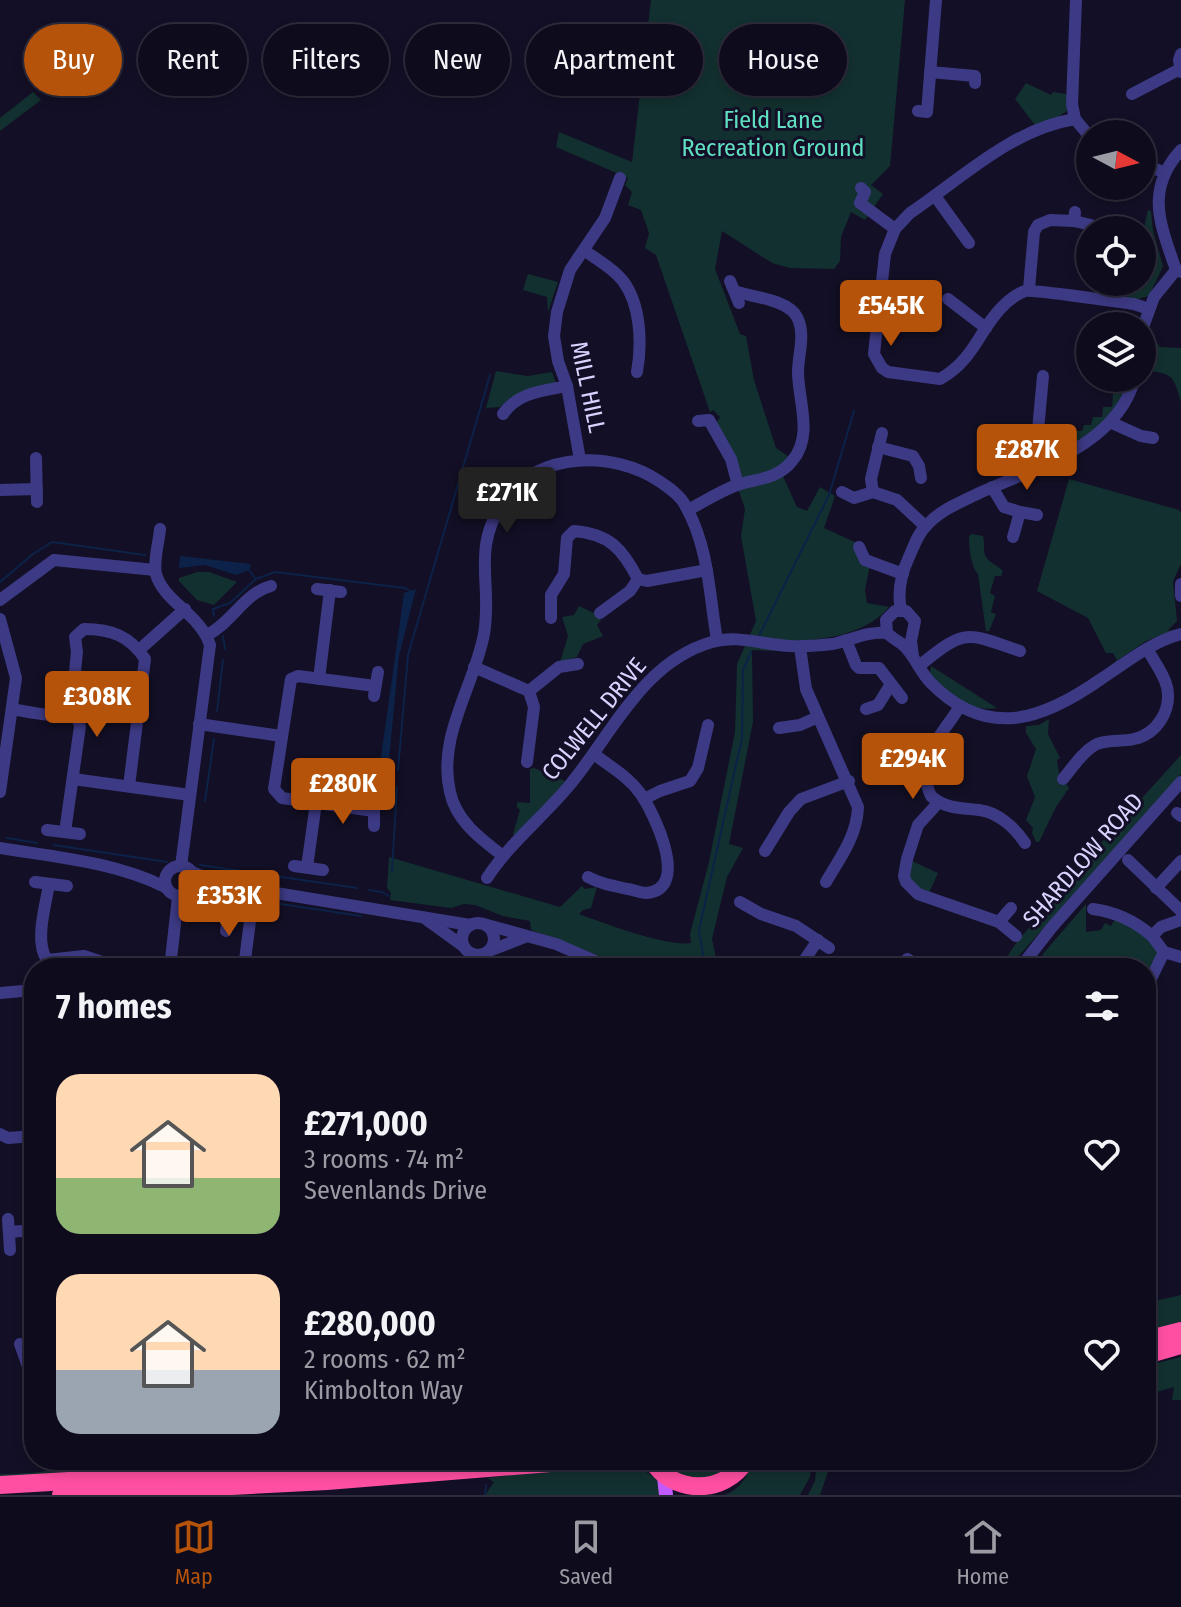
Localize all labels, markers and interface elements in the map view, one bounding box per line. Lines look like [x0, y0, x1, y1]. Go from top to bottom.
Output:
chip: Buy [24, 24, 122, 96]
chip: Rent [138, 24, 247, 96]
chip: Filters [263, 24, 389, 96]
chip: New [405, 24, 510, 96]
chip: Apartment [526, 24, 703, 96]
chip: House [719, 24, 847, 96]
park label: Field Lane Recreation Ground [682, 106, 864, 162]
north arrow [1076, 120, 1156, 200]
map controls [1076, 120, 1156, 392]
button: locate [1076, 216, 1156, 296]
pin: £545K [835, 280, 947, 348]
text: £545K [858, 290, 924, 321]
button: layers [1076, 312, 1156, 392]
street label: MILL HILL [565, 339, 611, 435]
pin: £287K [971, 424, 1083, 492]
text: £287K [995, 434, 1059, 465]
pin: £271K [451, 467, 563, 535]
text: £271K [476, 477, 538, 508]
street label: COLWELL DRIVE [536, 652, 652, 786]
pin: £308K [41, 671, 153, 739]
text: £308K [63, 681, 131, 712]
pin: £294K [857, 733, 969, 801]
text: £294K [880, 743, 946, 774]
pin: £280K [287, 758, 399, 826]
text: £280K [309, 768, 377, 799]
street label: SHARDLOW ROAD [1017, 787, 1149, 933]
pin: £353K [173, 870, 285, 938]
text: £353K [196, 880, 262, 911]
icon: filters [1080, 984, 1124, 1028]
text: 7 homes [56, 986, 172, 1027]
text: £271,000 [304, 1103, 428, 1144]
icon: home [120, 1106, 216, 1202]
icon: heart [1080, 1132, 1124, 1176]
text: 3 rooms · 74 m² [304, 1144, 464, 1175]
text: Sevenlands Drive [304, 1175, 487, 1206]
text: £280,000 [304, 1303, 436, 1344]
icon: home [120, 1306, 216, 1402]
icon: heart [1080, 1332, 1124, 1376]
text: 2 rooms · 62 m² [304, 1344, 466, 1375]
text: Kimbolton Way [304, 1375, 463, 1406]
tab: Map [172, 1515, 216, 1590]
tab: Saved [559, 1515, 613, 1590]
tab: Home [957, 1515, 1009, 1590]

